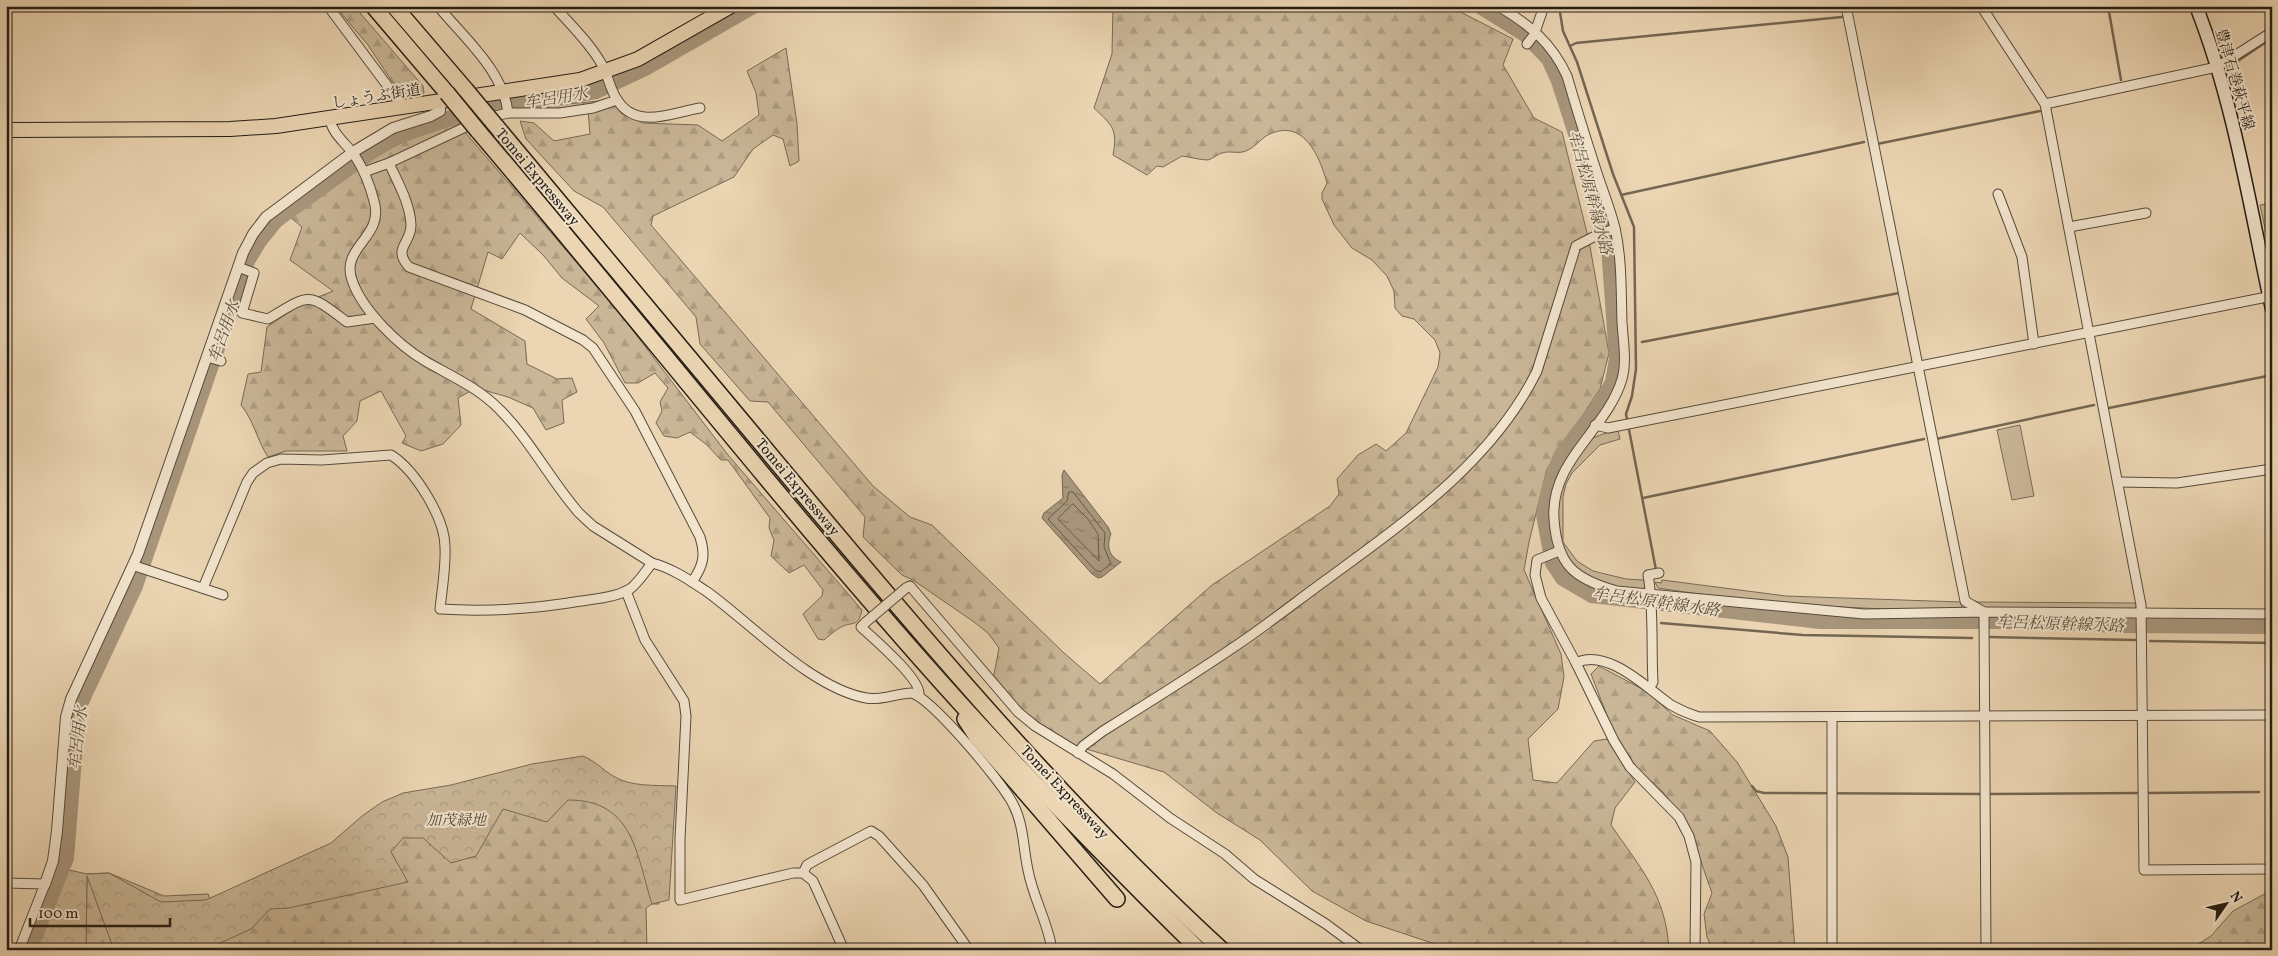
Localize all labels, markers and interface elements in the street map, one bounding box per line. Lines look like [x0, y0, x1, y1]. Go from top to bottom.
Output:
street label: 豊津石巻萩平線 [2209, 26, 2258, 133]
street label: しょうぶ街道 [330, 80, 422, 115]
water label: 牟呂用水 [523, 83, 592, 115]
street label: Tomei Expressway [490, 125, 584, 231]
water label: 牟呂松原幹線水路 [1562, 128, 1617, 258]
water label: 牟呂用水 [204, 296, 246, 365]
street label: Tomei Expressway [750, 435, 844, 541]
water label: 牟呂松原幹線水路 [1591, 583, 1722, 623]
water label: 牟呂松原幹線水路 [1996, 612, 2125, 638]
water label: 牟呂用水 [64, 703, 94, 771]
street label: Tomei Expressway [1015, 741, 1113, 845]
park label: 加茂緑地 [426, 811, 488, 832]
north arrow [2200, 878, 2250, 928]
text: N [2225, 888, 2246, 907]
scale bar [30, 896, 170, 928]
text: 100 m [38, 904, 78, 925]

